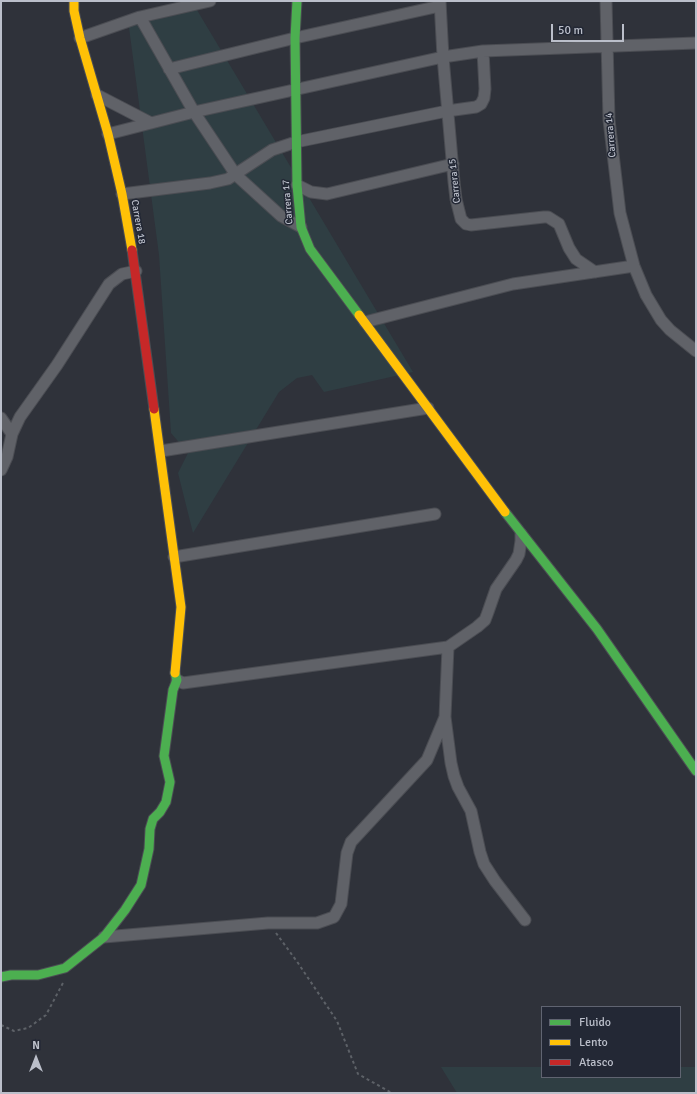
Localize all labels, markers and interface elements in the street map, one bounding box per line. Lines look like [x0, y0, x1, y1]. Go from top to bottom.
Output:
scale bar [553, 16, 626, 42]
text: 50 m [558, 23, 583, 38]
street label: Carrera 14 [603, 112, 619, 158]
street label: Carrera 15 [447, 158, 463, 204]
street label: Carrera 17 [280, 179, 296, 225]
street label: Carrera 18 [128, 199, 148, 245]
legend [541, 1006, 681, 1078]
text: Fluido [579, 1015, 611, 1030]
text: Lento [579, 1035, 608, 1050]
north arrow [16, 1038, 56, 1078]
text: N [32, 1039, 40, 1052]
text: Atasco [579, 1055, 614, 1070]

